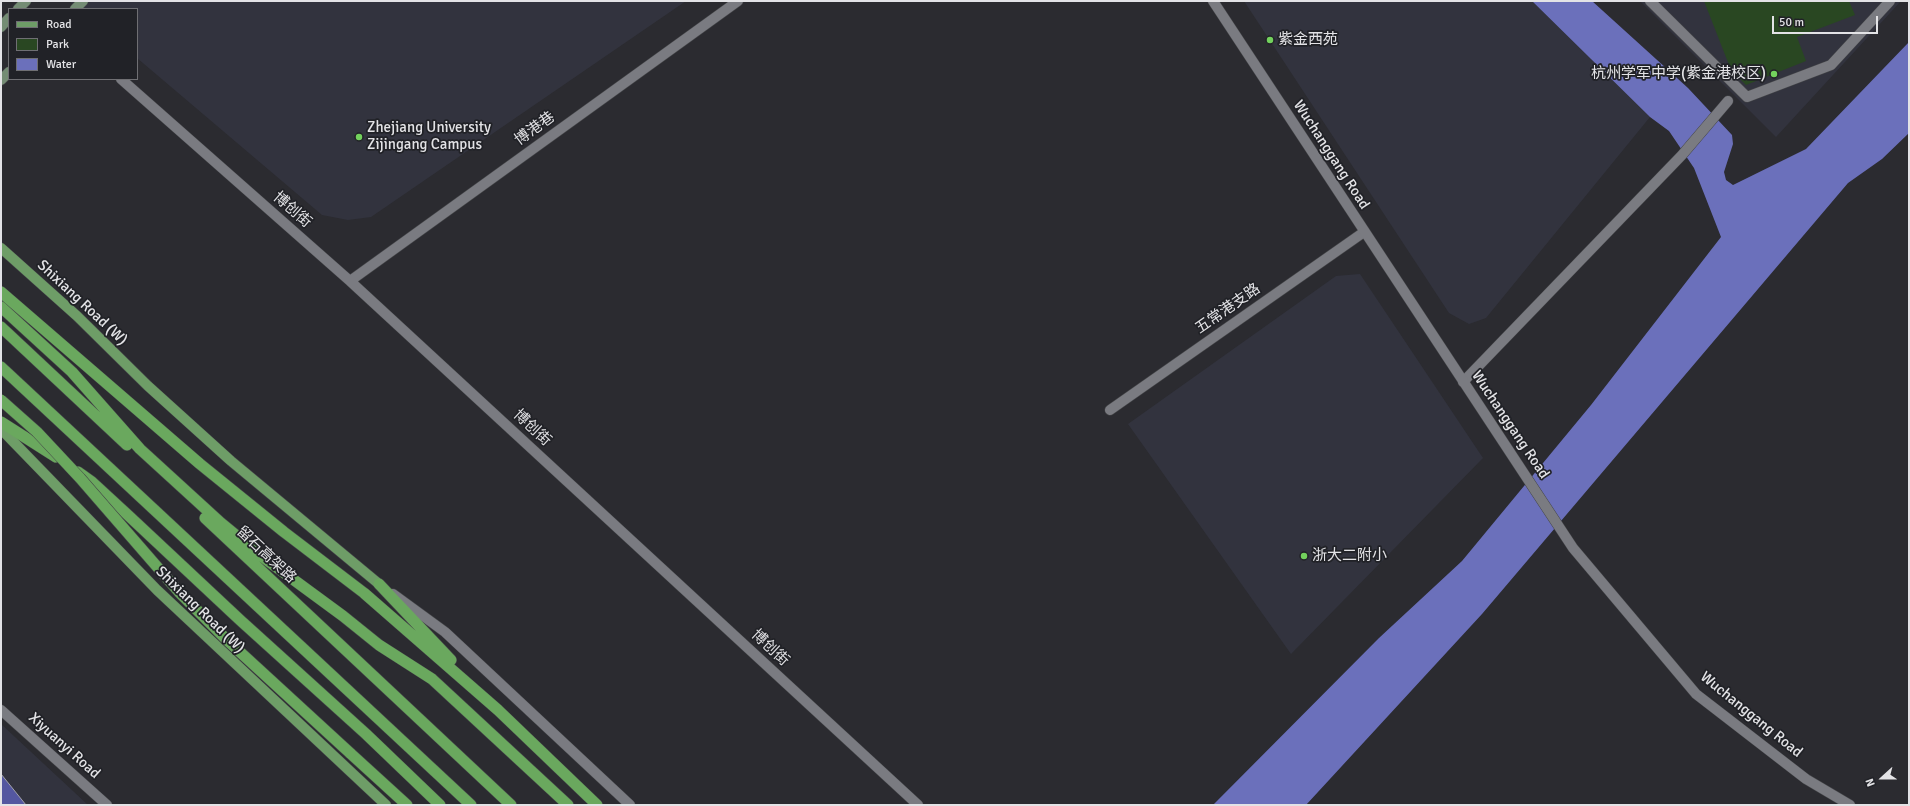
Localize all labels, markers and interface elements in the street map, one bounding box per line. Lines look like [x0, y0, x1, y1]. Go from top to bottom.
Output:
legend [8, 8, 138, 80]
scale bar [1774, 8, 1880, 34]
text: 50 m [1779, 15, 1804, 30]
text: Road [46, 17, 72, 32]
place label: 紫金西苑 [1278, 31, 1338, 49]
marker: 紫金西苑 [1265, 35, 1275, 45]
text: Park [46, 37, 69, 52]
text: Water [46, 57, 76, 72]
place label: 杭州学军中学(紫金港校区) [1591, 65, 1766, 83]
marker: 杭州学军中学(紫金港校区) [1769, 69, 1779, 79]
street label: Wuchanggang Road [1289, 97, 1373, 213]
street label: 博港巷 [512, 108, 558, 150]
place label: Zhejiang University Zijingang Campus [367, 119, 491, 154]
marker: Zhejiang University Zijingang Campus [354, 132, 364, 142]
street label: 博创街 [269, 188, 315, 232]
street label: Shixiang Road (W) [33, 257, 131, 349]
street label: 五常港支路 [1192, 280, 1264, 338]
street label: Wuchanggang Road [1467, 368, 1553, 482]
street label: 博创街 [509, 406, 555, 450]
street label: 留石高架路 [232, 523, 300, 587]
place label: 浙大二附小 [1312, 547, 1387, 565]
marker: 浙大二附小 [1299, 551, 1309, 561]
street label: Shixiang Road (W) [152, 563, 248, 657]
street label: 博创街 [747, 626, 793, 670]
street label: Wuchanggang Road [1696, 668, 1806, 762]
street label: Xiyuanyi Road [24, 709, 104, 783]
north arrow [1862, 758, 1902, 798]
text: N [1863, 777, 1878, 788]

